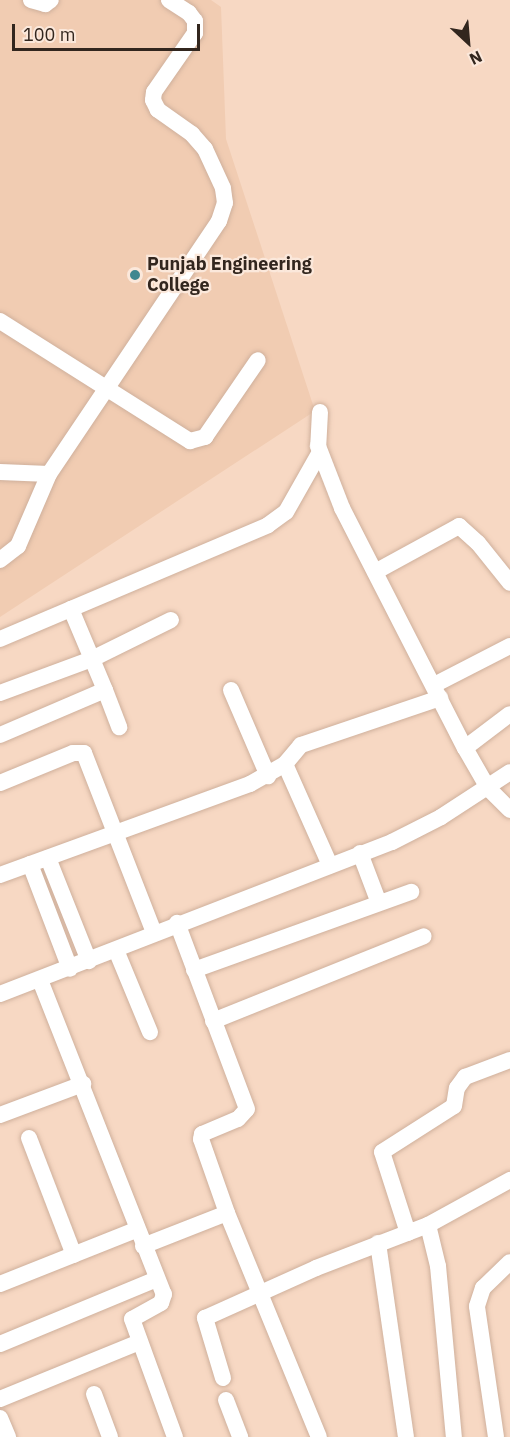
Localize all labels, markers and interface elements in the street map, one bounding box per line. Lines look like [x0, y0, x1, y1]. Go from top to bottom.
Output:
scale bar [15, 12, 202, 50]
north arrow [438, 12, 498, 72]
text: 100 m [23, 23, 75, 46]
text: N [466, 47, 485, 70]
place label: Punjab Engineering College [147, 254, 312, 296]
marker: Punjab Engineering College [128, 268, 142, 282]

